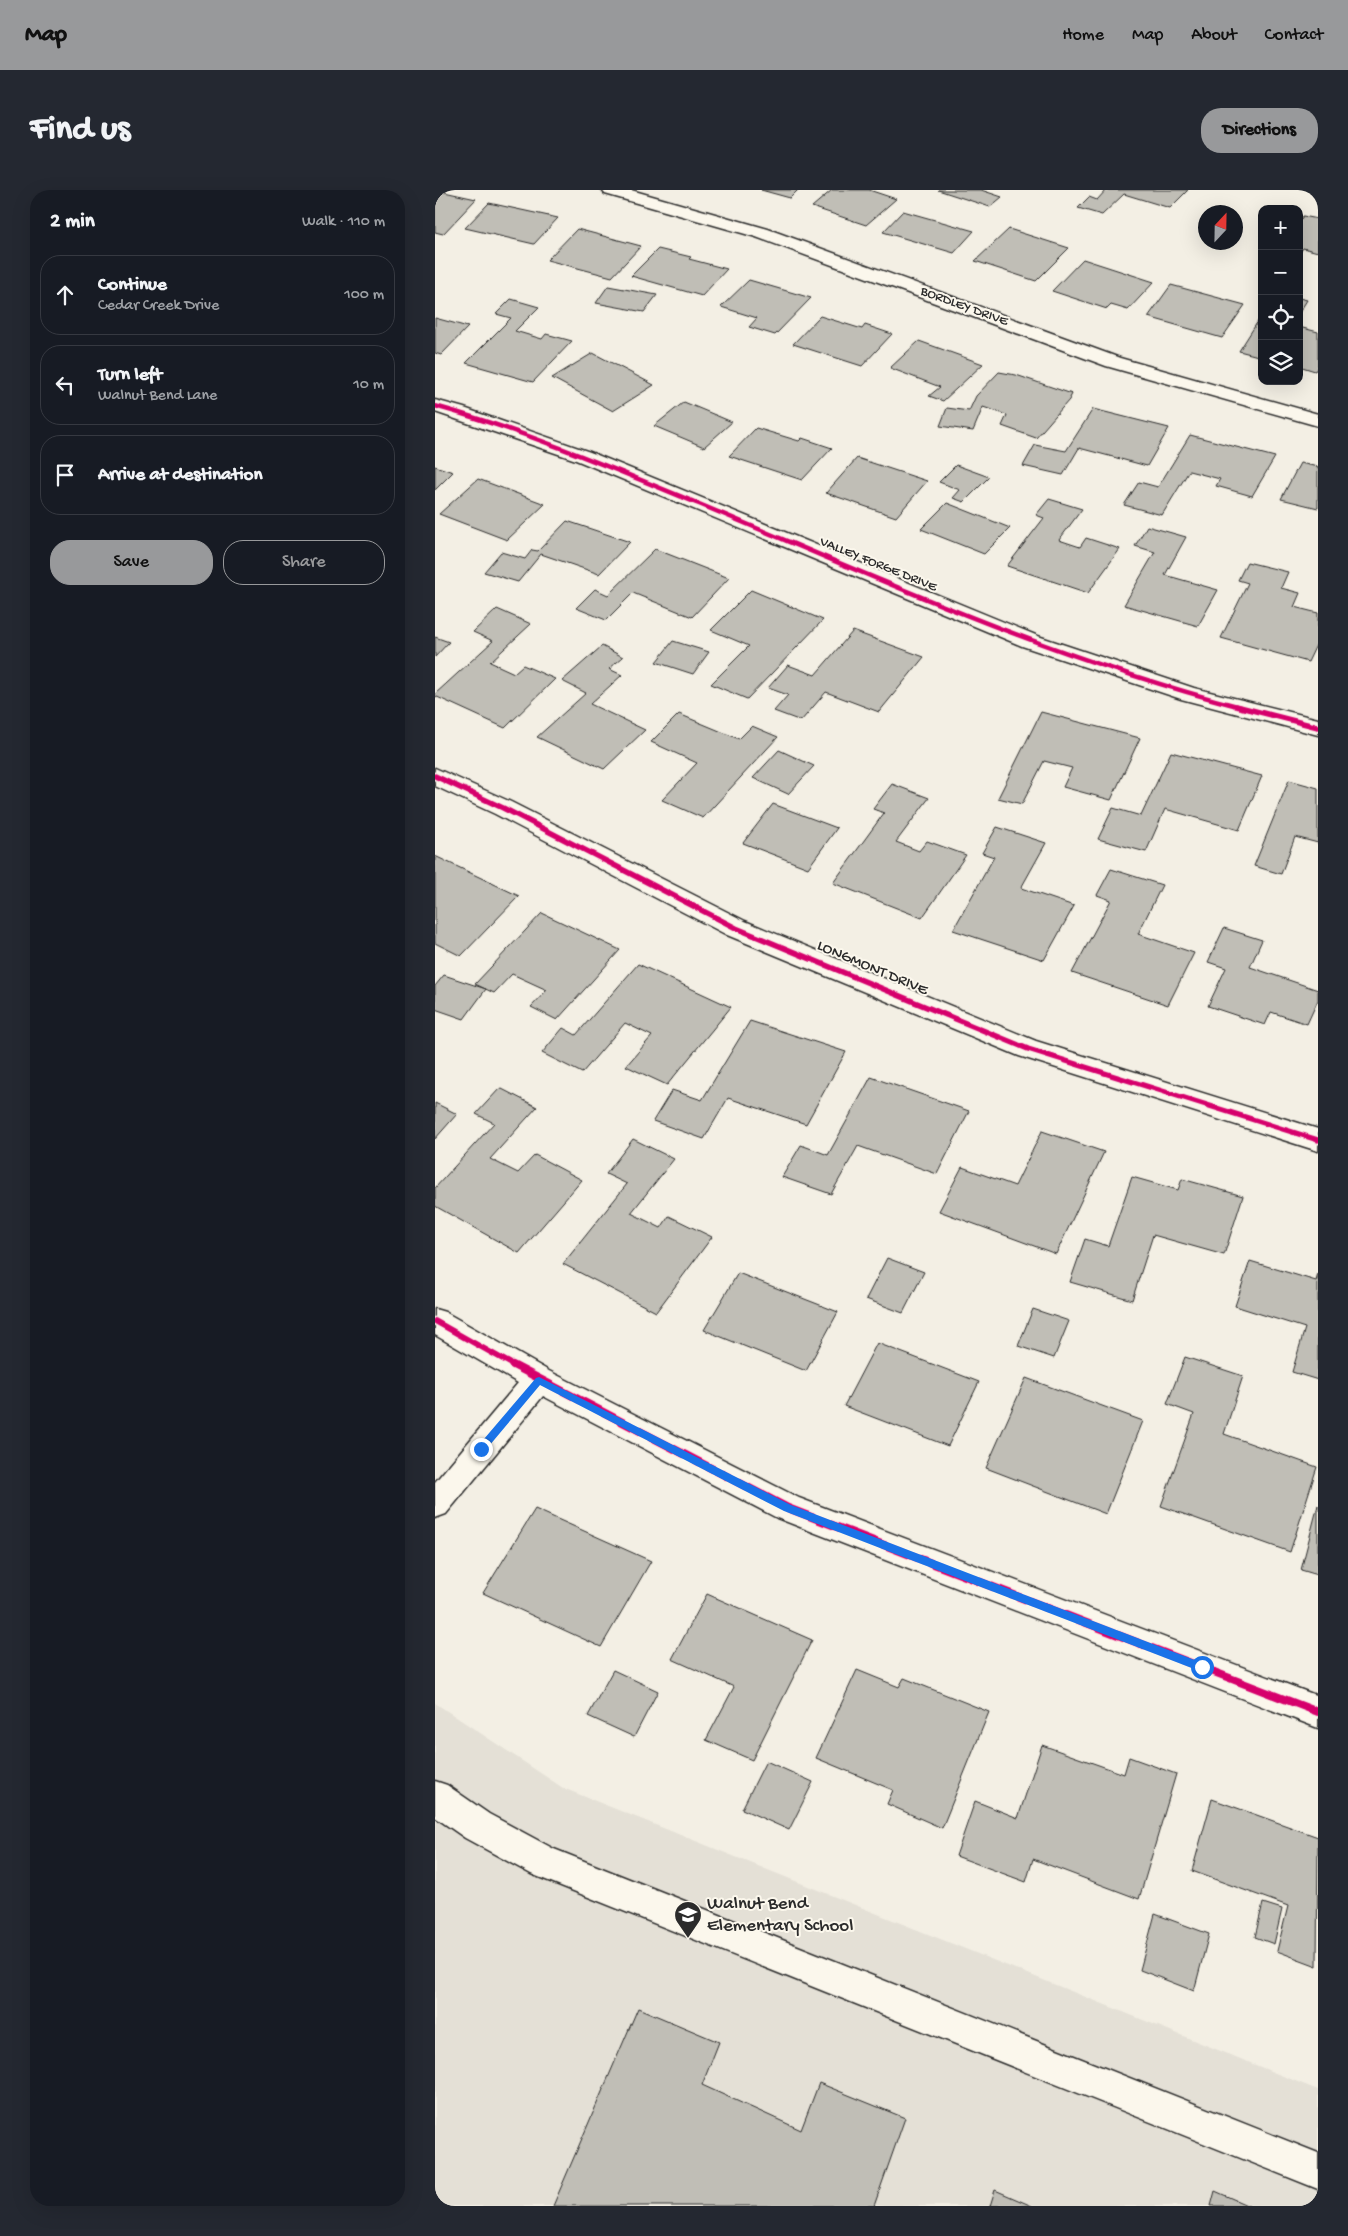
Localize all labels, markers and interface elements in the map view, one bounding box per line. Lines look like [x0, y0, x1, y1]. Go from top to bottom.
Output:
text: Map [25, 21, 67, 50]
text: Home [1062, 25, 1104, 46]
text: Map [1132, 25, 1163, 46]
text: About [1191, 25, 1237, 46]
text: Contact [1265, 25, 1323, 46]
button: Directions [1201, 108, 1318, 153]
text: Find us [30, 110, 130, 151]
north arrow [1198, 205, 1243, 250]
map controls [1258, 205, 1303, 385]
button: + [1258, 205, 1303, 250]
text: 2 min [50, 210, 95, 235]
text: Walk · 110 m [302, 213, 385, 232]
button: − [1258, 250, 1303, 295]
text: Continue [98, 274, 167, 297]
icon: ahead [51, 281, 79, 309]
street label: BORDLEY DRIVE [917, 283, 1011, 331]
text: 100 m [344, 286, 384, 305]
button: locate [1258, 295, 1303, 340]
text: Cedar Creek Drive [98, 297, 219, 316]
button: layers [1258, 340, 1303, 385]
text: Turn left [98, 364, 162, 387]
icon: left [51, 371, 79, 399]
text: 10 m [353, 376, 384, 395]
text: Walnut Bend Lane [98, 387, 217, 406]
icon: arrive [51, 461, 79, 489]
text: Arrive at destination [98, 464, 262, 487]
street label: VALLEY FORGE DRIVE [816, 533, 940, 597]
button: Save [50, 540, 213, 585]
button: Share [223, 540, 385, 585]
street label: LONGMONT DRIVE [814, 937, 931, 1001]
route end [470, 1438, 493, 1461]
route start [1191, 1656, 1214, 1679]
place label: Walnut Bend Elementary School [707, 1893, 853, 1938]
school or university icon: Walnut Bend Elementary School [673, 1900, 703, 1939]

